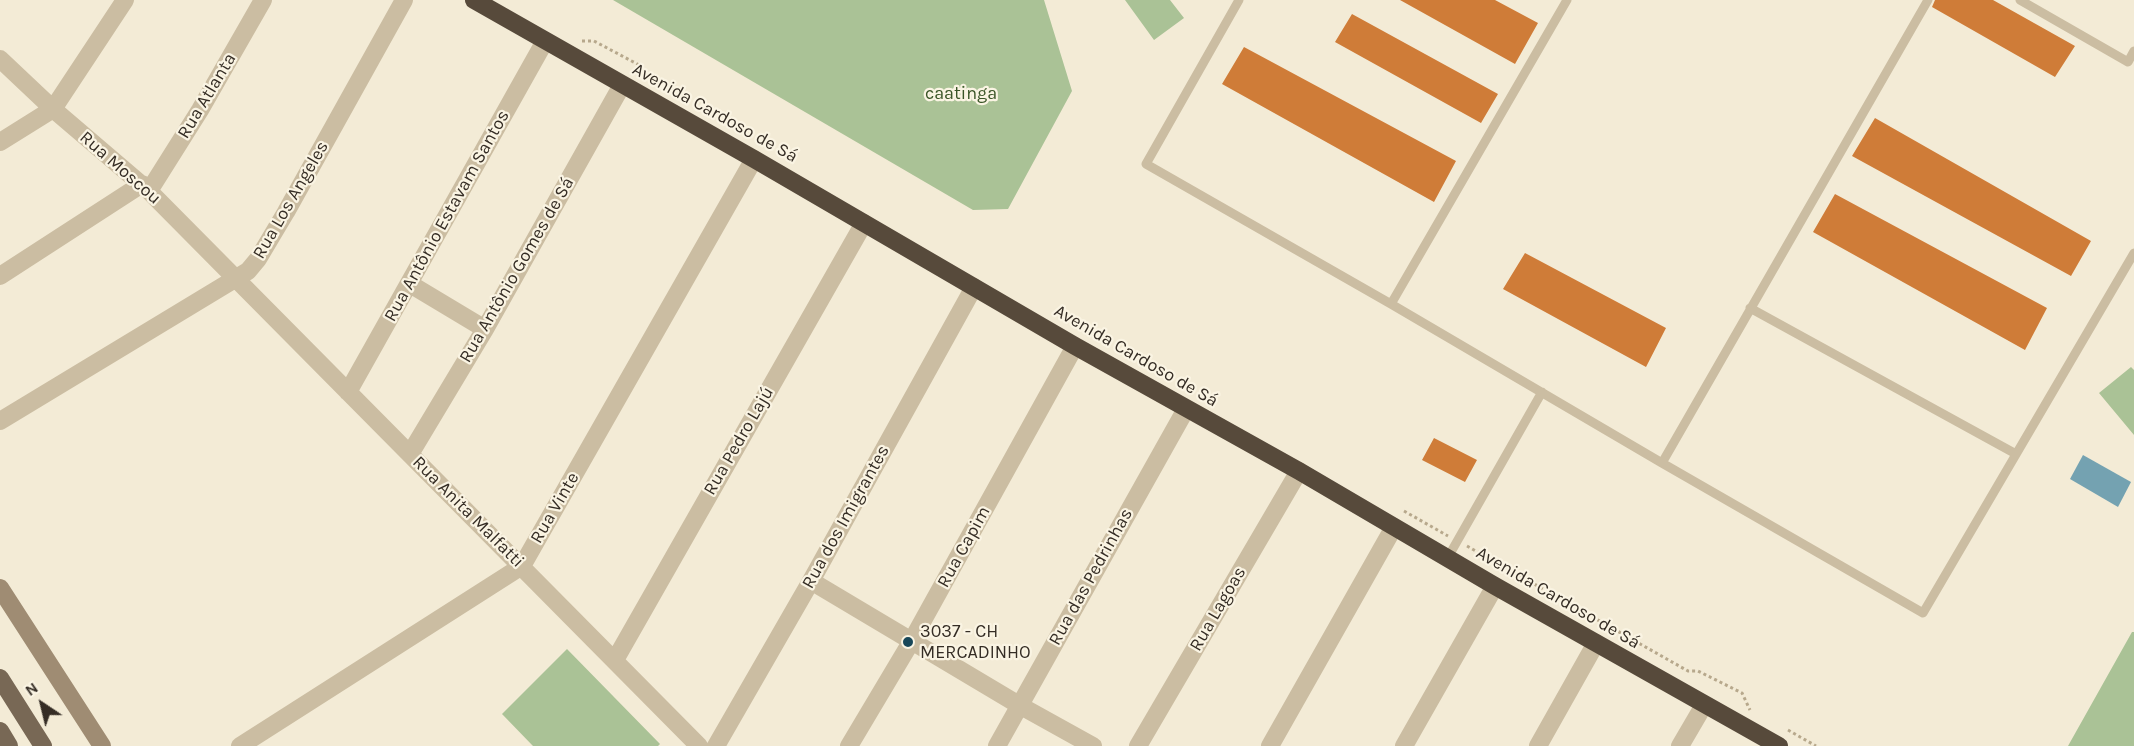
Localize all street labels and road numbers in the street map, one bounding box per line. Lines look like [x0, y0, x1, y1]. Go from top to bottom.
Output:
street label: Rua Atlanta [173, 49, 241, 143]
street label: Avenida Cardoso de Sá [629, 59, 801, 167]
street label: Rua Antônio Estavam Santos [380, 107, 514, 325]
street label: Rua Moscou [75, 127, 165, 209]
street label: Rua Los Angeles [249, 137, 333, 263]
street label: Rua Antônio Gomes de Sá [455, 173, 579, 367]
street label: Avenida Cardoso de Sá [1050, 300, 1222, 412]
street label: Rua Pedro Lajú [699, 383, 779, 499]
street label: Rua dos Imigrantes [798, 442, 894, 592]
street label: Rua Anita Malfatti [408, 452, 528, 572]
street label: Rua Vinte [526, 469, 584, 547]
street label: Rua Capim [933, 503, 995, 591]
street label: Rua das Pedrinhas [1044, 505, 1138, 649]
street label: Avenida Cardoso de Sá [1472, 542, 1644, 654]
street label: Rua Lagoas [1185, 563, 1251, 655]

